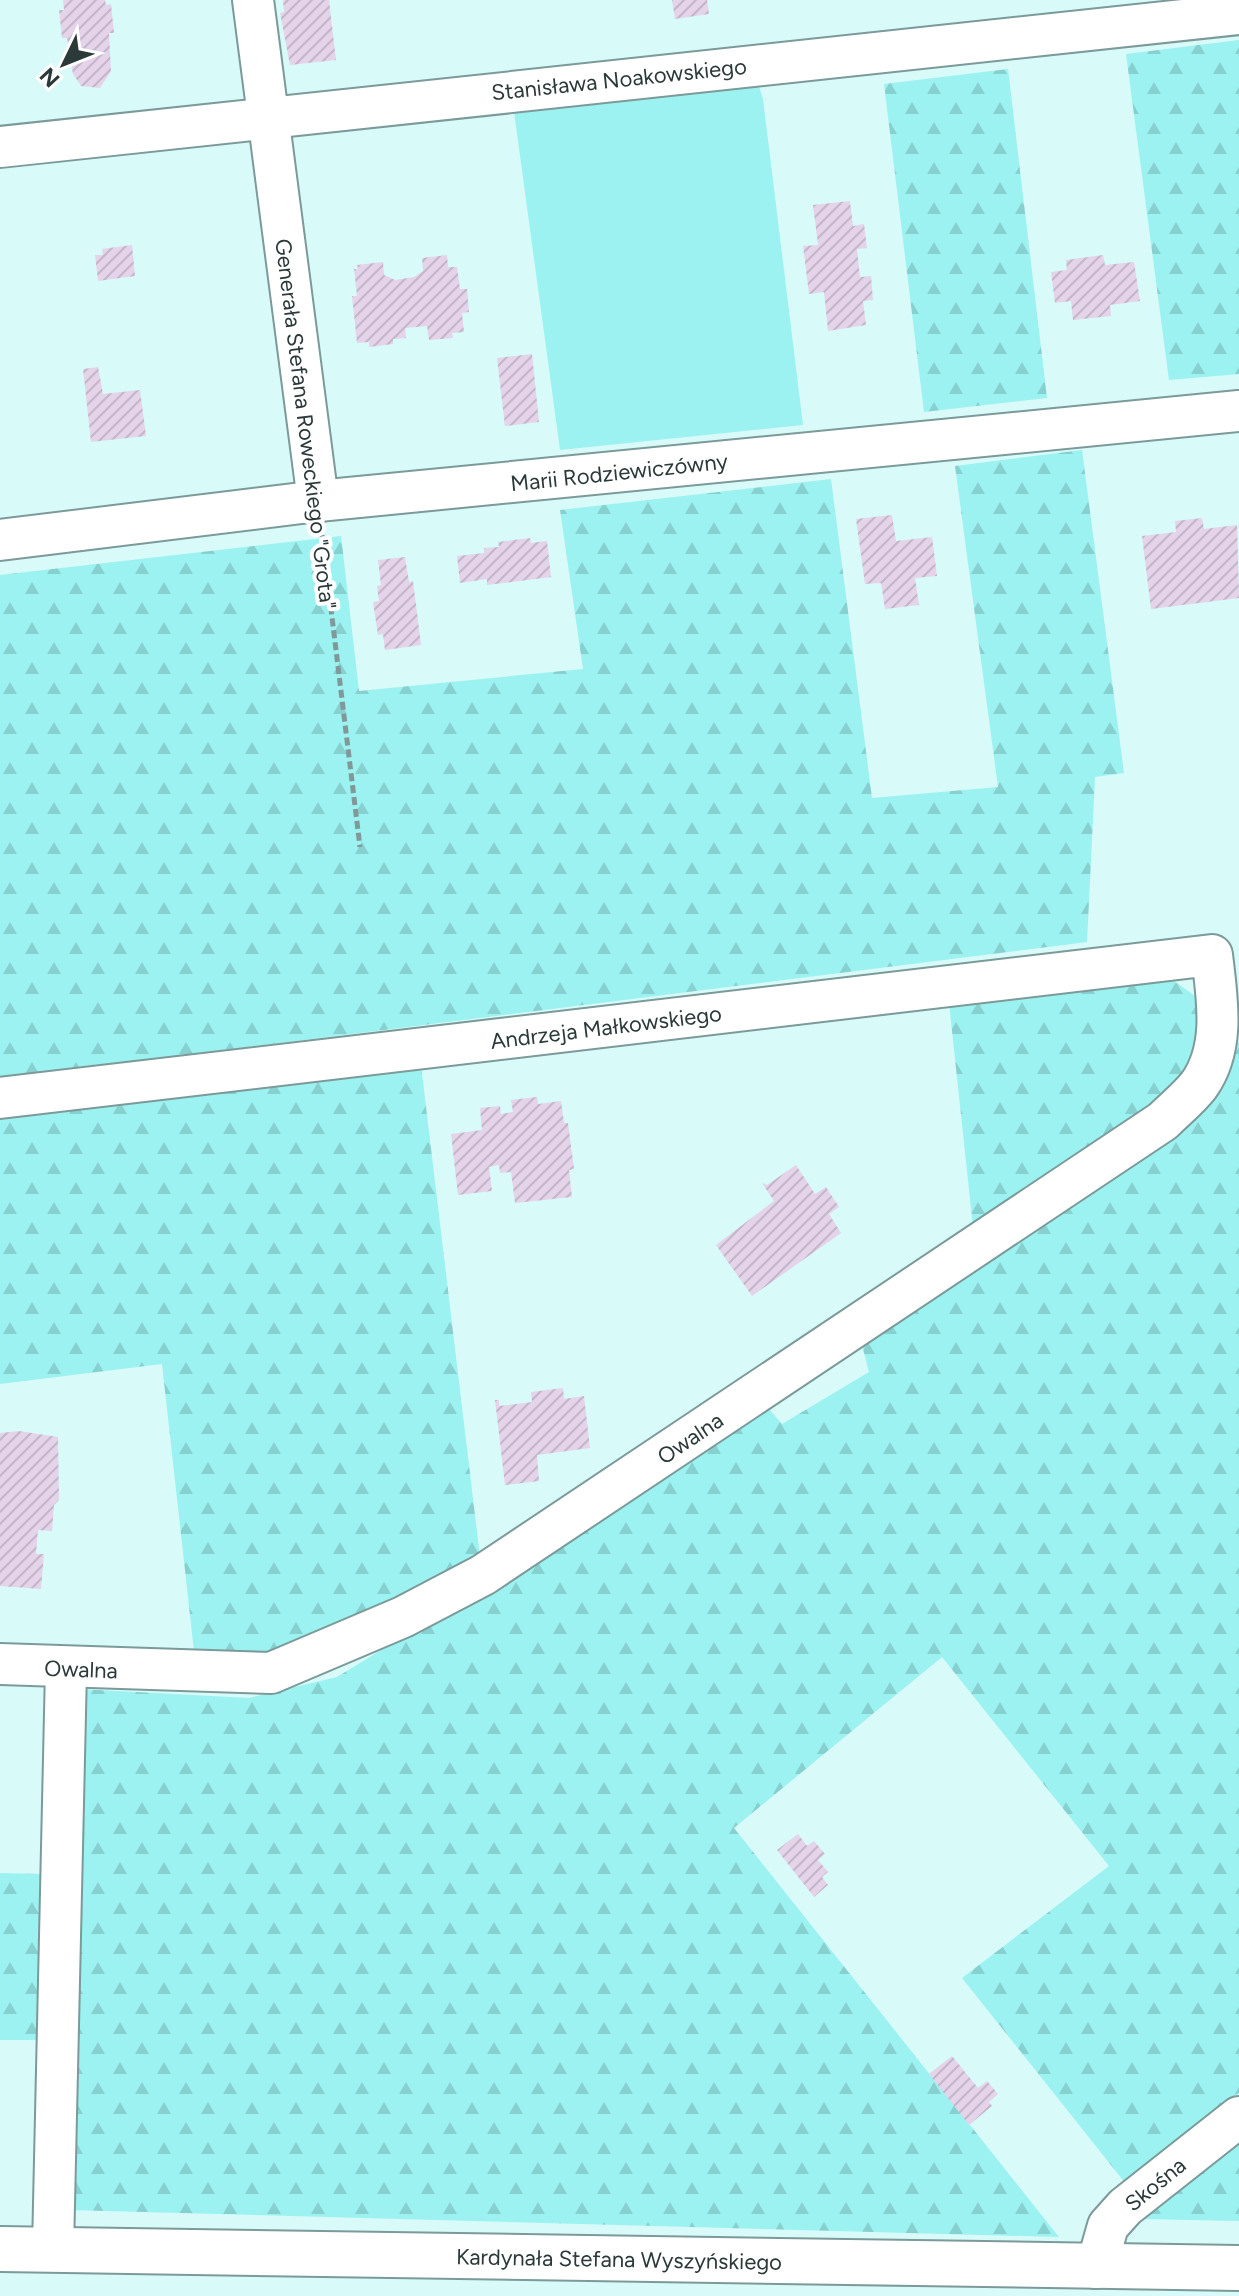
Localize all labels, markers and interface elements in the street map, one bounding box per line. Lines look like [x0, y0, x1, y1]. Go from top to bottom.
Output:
north arrow [24, 24, 104, 104]
street label: Stanisława Noakowskiego [490, 53, 748, 106]
text: N [34, 62, 65, 93]
street label: Generała Stefana Roweckiego "Grota" [269, 237, 342, 611]
street label: Marii Rodziewiczówny [509, 448, 729, 497]
street label: Andrzeja Małkowskiego [489, 1000, 723, 1055]
street label: Owalna [652, 1407, 728, 1470]
street label: Owalna [44, 1655, 118, 1684]
street label: Skośna [1119, 2152, 1191, 2217]
street label: Kardynała Stefana Wyszyńskiego [456, 2243, 782, 2276]

